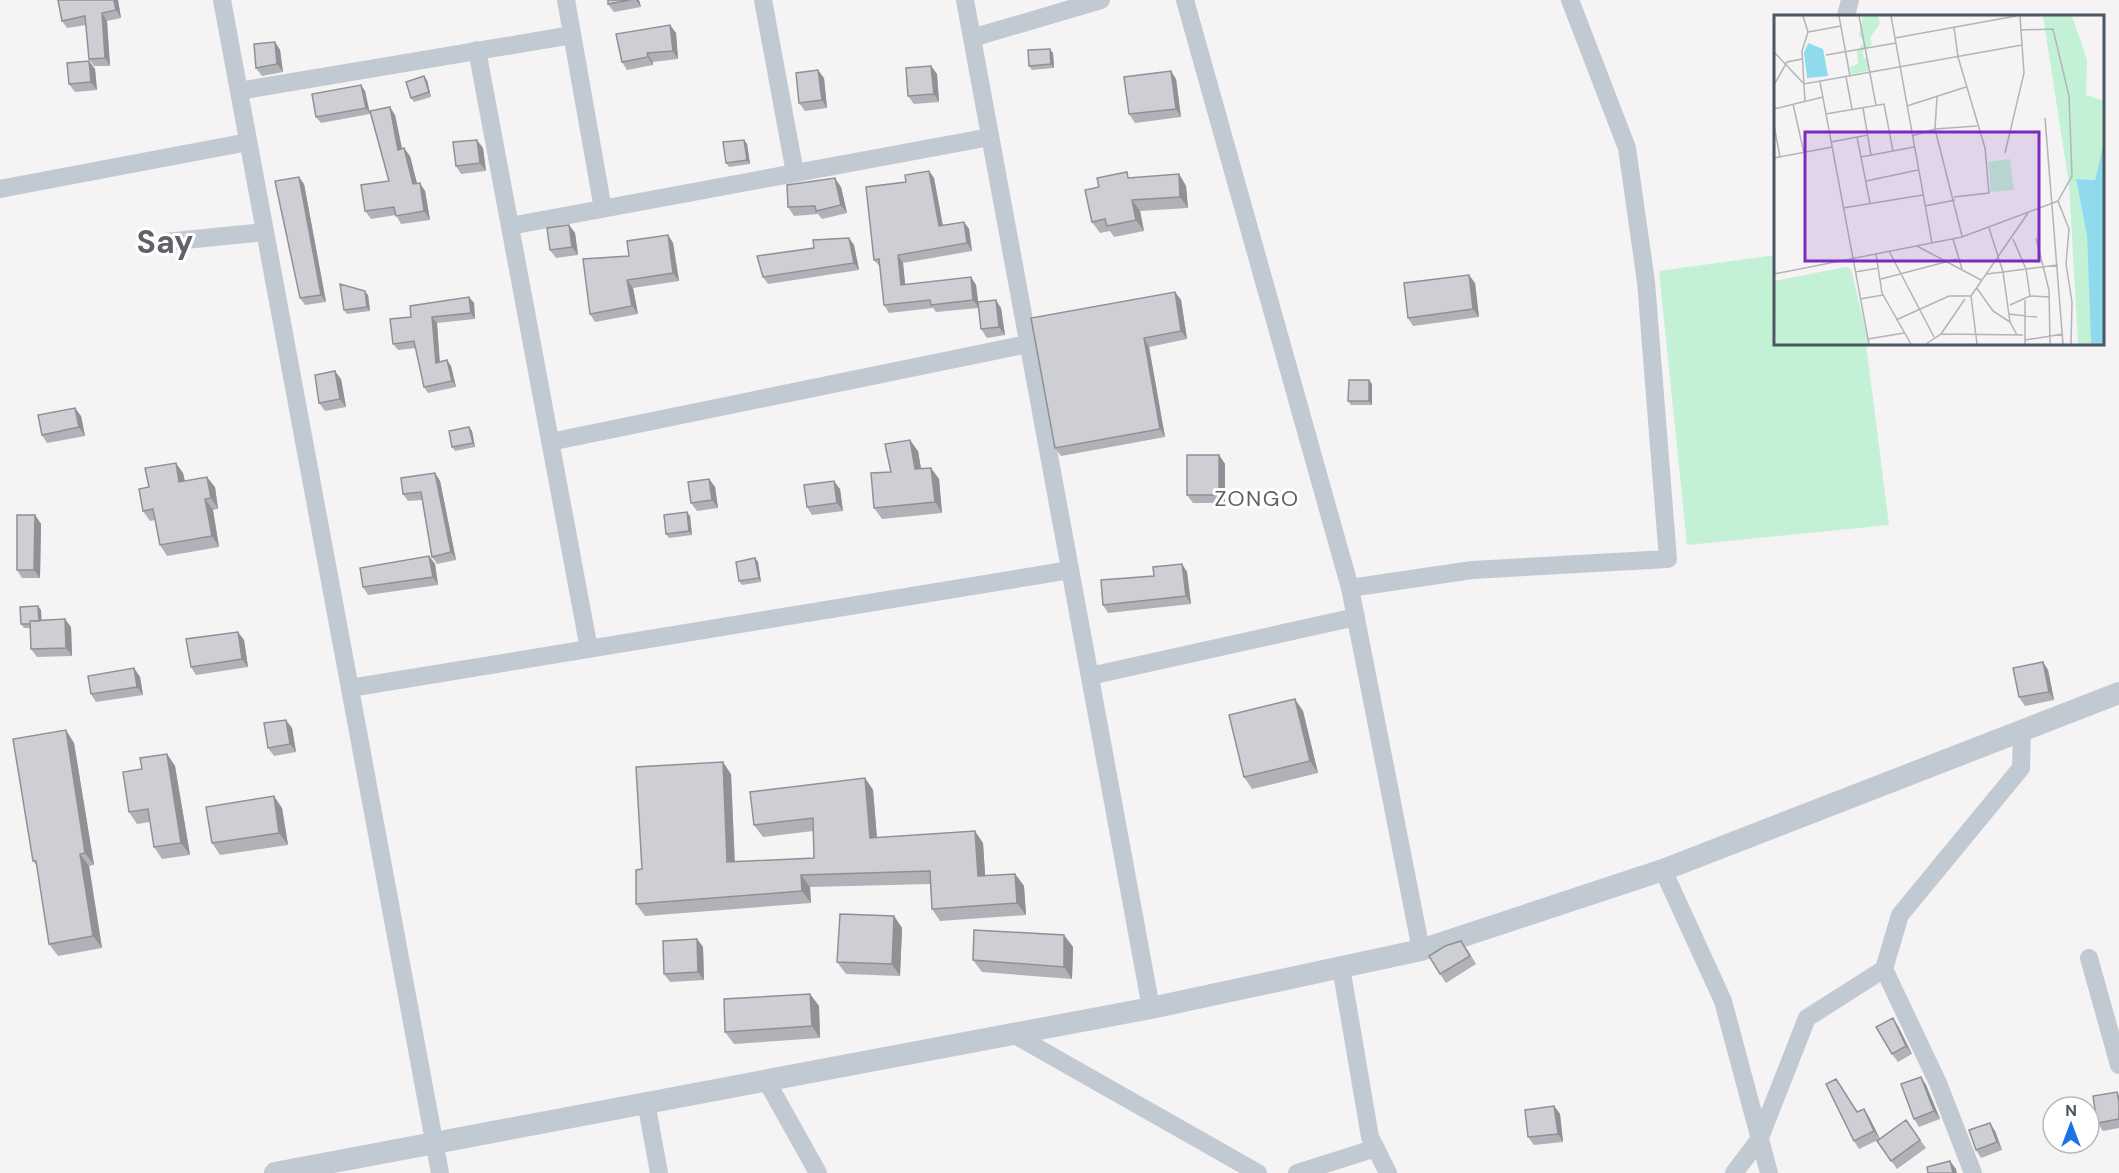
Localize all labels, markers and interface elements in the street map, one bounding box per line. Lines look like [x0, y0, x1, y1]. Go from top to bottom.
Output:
inset map [1774, 15, 2104, 345]
district label: Say [137, 221, 193, 263]
district label: ZONGO [1215, 484, 1299, 513]
north arrow [2041, 1095, 2101, 1155]
text: N [2065, 1100, 2077, 1121]

